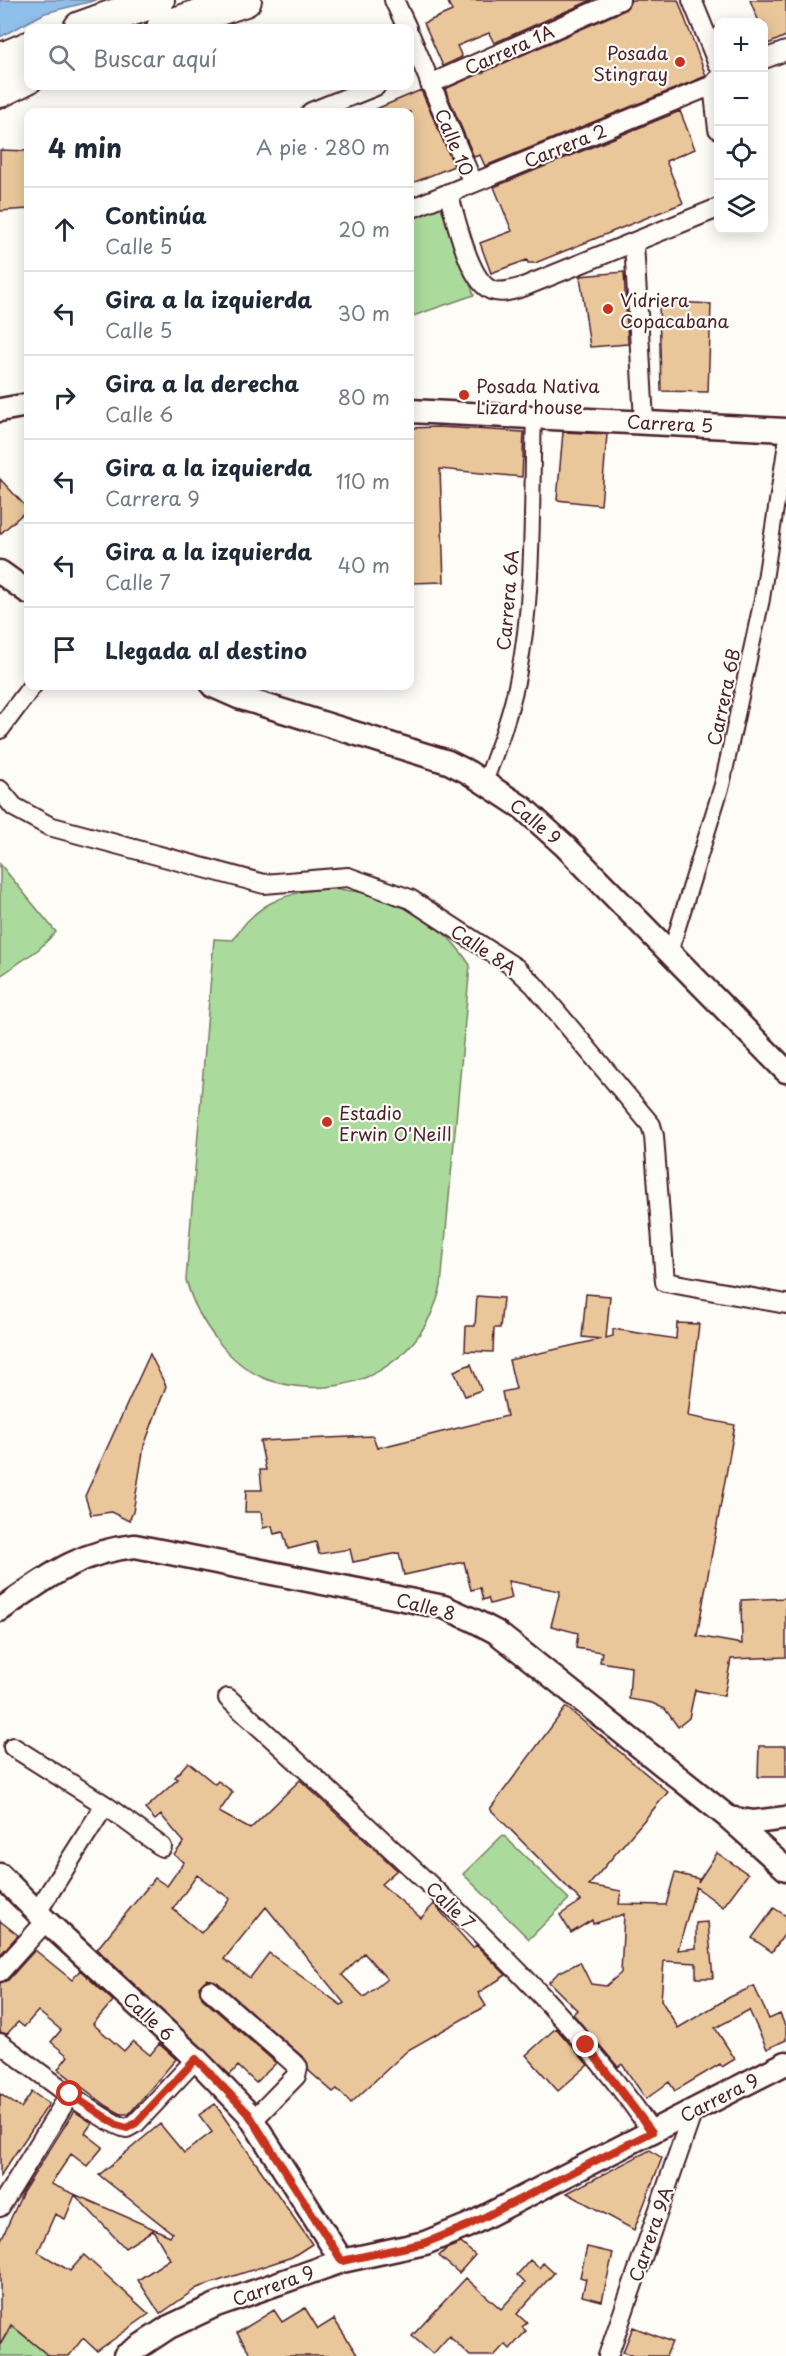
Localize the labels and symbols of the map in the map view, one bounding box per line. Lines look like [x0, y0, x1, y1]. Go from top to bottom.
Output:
street label: Carrera 1A [460, 17, 558, 81]
place label: Posada Stingray [593, 39, 669, 87]
marker: Posada Stingray [673, 55, 687, 69]
street label: Calle 10 [429, 104, 481, 180]
street label: Carrera 2 [520, 116, 610, 174]
place label: Vidriera Copacabana [620, 286, 730, 334]
marker: Vidriera Copacabana [601, 302, 615, 316]
place label: Posada Nativa Lizard house [476, 372, 600, 420]
marker: Posada Nativa Lizard house [457, 388, 471, 402]
street label: Carrera 5 [626, 407, 714, 439]
street label: Carrera 6A [489, 548, 525, 652]
street label: Carrera 6B [700, 646, 746, 748]
street label: Calle 9 [505, 792, 567, 850]
street label: Calle 8A [446, 917, 523, 981]
place label: Estadio Erwin O'Neill [339, 1099, 452, 1147]
marker: Estadio Erwin O'Neill [320, 1115, 334, 1129]
street label: Calle 8 [393, 1585, 459, 1627]
street label: Calle 7 [420, 1875, 482, 1935]
street label: Calle 6 [117, 1985, 181, 2047]
route end [572, 2031, 598, 2057]
street label: Carrera 9 [675, 2066, 763, 2128]
route start [56, 2080, 82, 2106]
street label: Carrera 9A [621, 2183, 679, 2285]
street label: Carrera 9 [228, 2258, 318, 2312]

